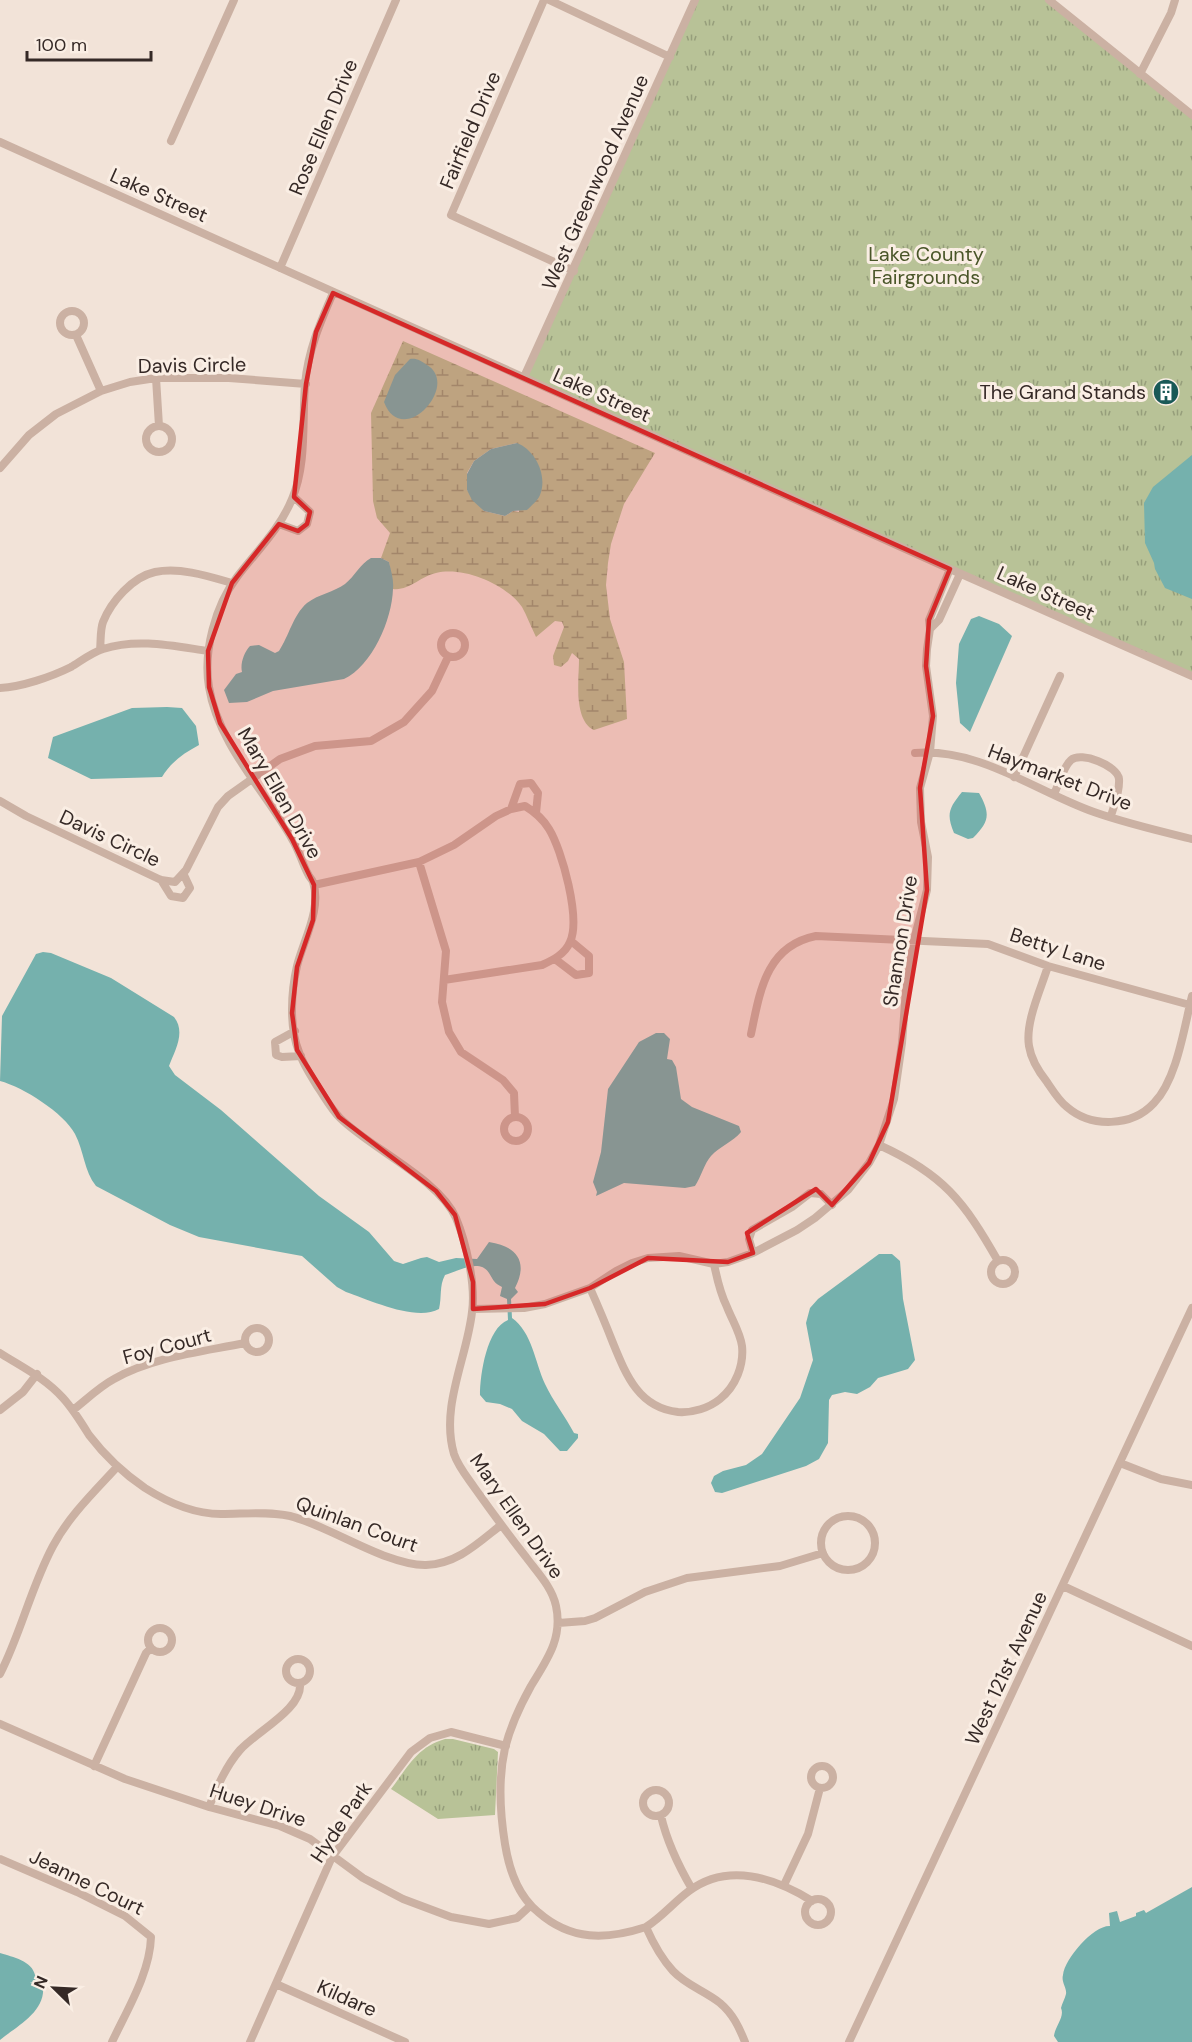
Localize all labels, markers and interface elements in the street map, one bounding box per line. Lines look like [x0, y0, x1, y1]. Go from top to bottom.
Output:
scale bar [27, 24, 152, 62]
text: 100 m [36, 33, 87, 57]
street label: Rose Ellen Drive [283, 55, 363, 199]
street label: Fairfield Drive [434, 67, 506, 193]
street label: West Greenwood Avenue [536, 70, 654, 294]
street label: Lake Street [106, 162, 212, 228]
park label: Lake County Fairgrounds [868, 241, 984, 290]
street label: Davis Circle [138, 351, 246, 379]
street label: Lake Street [549, 362, 655, 428]
building icon: The Grand Stands [1151, 377, 1181, 407]
place label: The Grand Stands [979, 379, 1146, 405]
street label: Lake Street [993, 560, 1099, 626]
street label: Mary Ellen Drive [232, 723, 328, 863]
street label: Haymarket Drive [984, 738, 1136, 816]
street label: Davis Circle [55, 803, 165, 873]
street label: Shannon Drive [877, 873, 923, 1009]
street label: Betty Lane [1007, 921, 1109, 977]
street label: Foy Court [120, 1322, 214, 1370]
street label: Mary Ellen Drive [464, 1448, 570, 1584]
street label: Quinlan Court [292, 1490, 422, 1558]
street label: West 121st Avenue [959, 1587, 1053, 1749]
street label: Hyde Park [304, 1776, 378, 1868]
street label: Huey Drive [207, 1777, 309, 1833]
street label: Jeanne Court [25, 1843, 149, 1921]
north arrow [24, 1958, 84, 2018]
text: N [29, 1973, 53, 1992]
street label: Kildare [313, 1973, 381, 2023]

